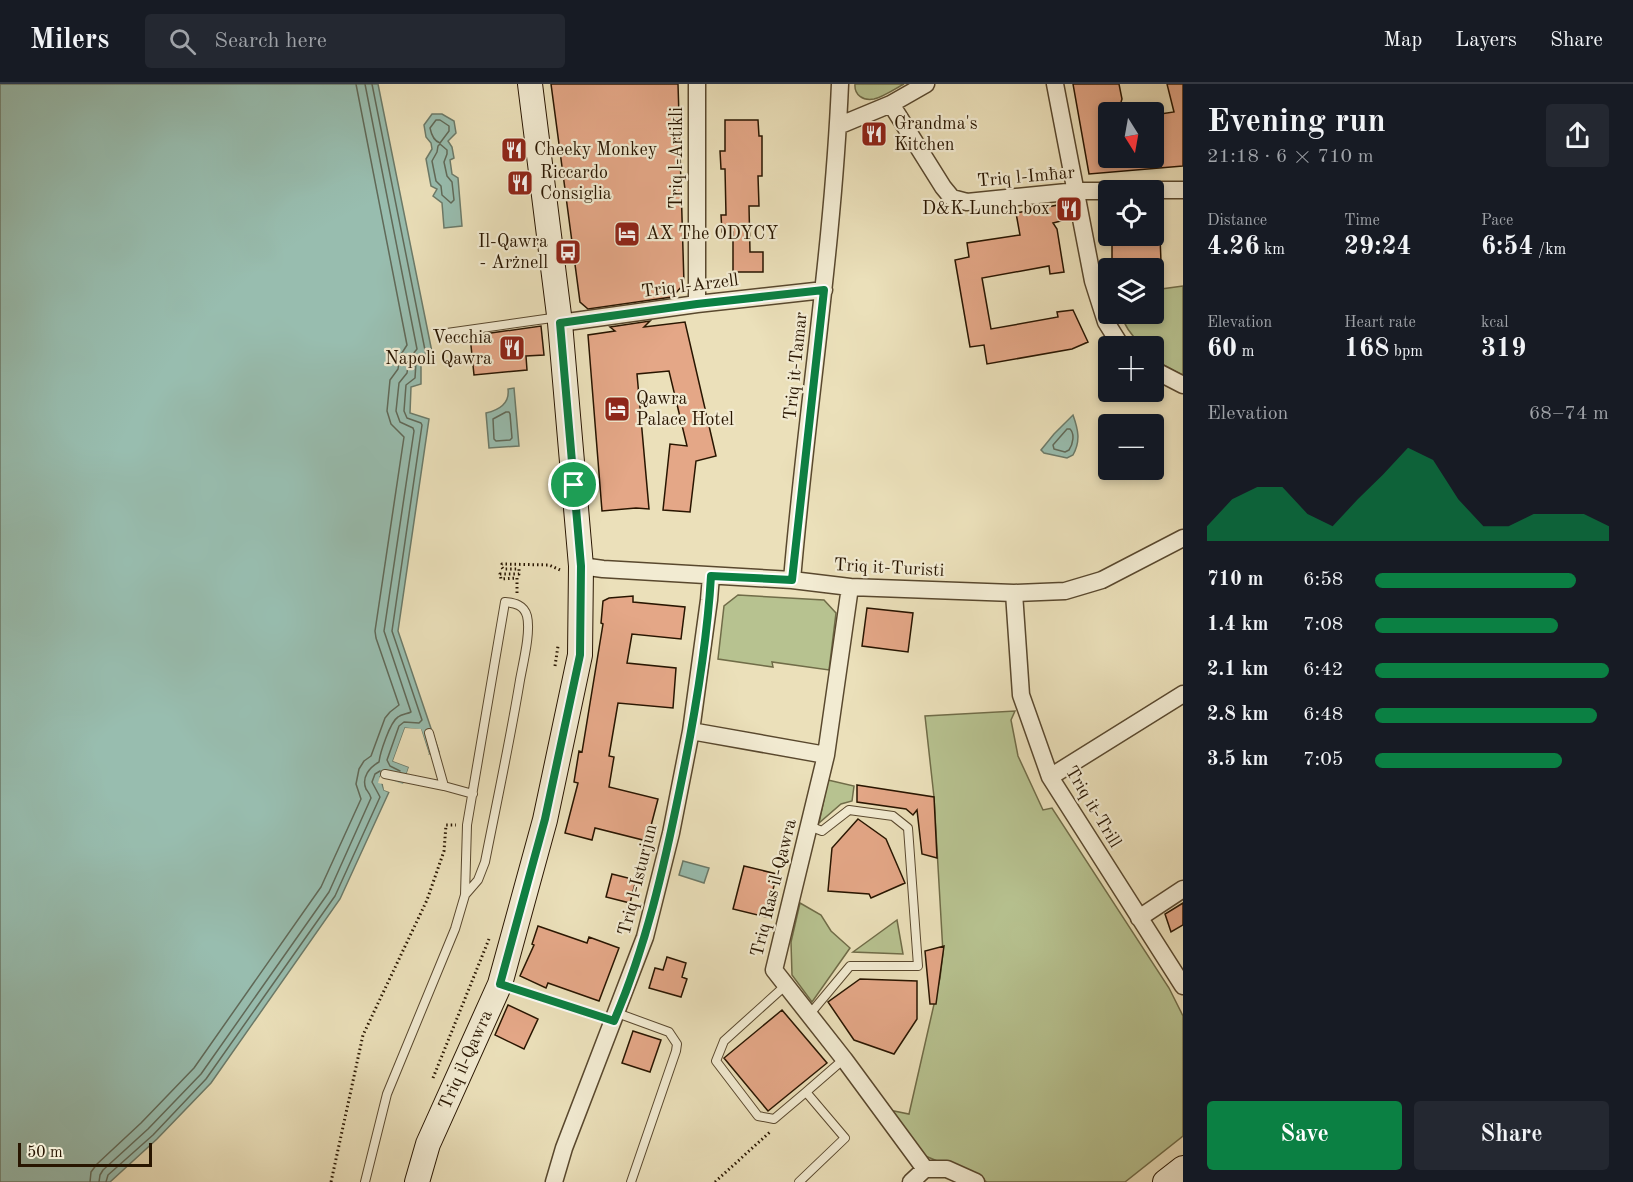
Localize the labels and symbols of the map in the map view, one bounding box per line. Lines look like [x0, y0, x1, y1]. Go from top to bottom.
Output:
north arrow [1098, 102, 1164, 168]
street label: Triq l-Artikli [668, 107, 686, 209]
place label: Grandma's Kitchen [894, 115, 978, 154]
restaurant icon: Grandma's Kitchen [859, 119, 889, 149]
restaurant icon: Cheeky Monkey [499, 135, 529, 165]
place label: Cheeky Monkey [534, 141, 658, 159]
place label: Riccardo Consiglia [540, 164, 612, 203]
street label: Triq l-Imħar [976, 164, 1076, 190]
restaurant icon: Riccardo Consiglia [505, 168, 535, 198]
restaurant icon: D&K Lunch box [1054, 194, 1084, 224]
place label: D&K Lunch box [922, 200, 1050, 218]
hotel icon: AX The ODYCY [612, 219, 642, 249]
place label: AX The ODYCY [646, 225, 778, 243]
place label: Il-Qawra - Arżnell [478, 233, 548, 272]
bus stop icon: Il-Qawra - Arżnell [553, 237, 583, 267]
street label: Triq l-Arzell [640, 271, 740, 301]
street label: Triq it-Tamar [781, 311, 811, 421]
place label: Vecchia Napoli Qawra [385, 329, 492, 368]
restaurant icon: Vecchia Napoli Qawra [497, 333, 527, 363]
place label: Qawra Palace Hotel [636, 390, 734, 429]
hotel icon: Qawra Palace Hotel [602, 394, 632, 424]
pin [548, 459, 599, 510]
street label: Triq it-Turisti [833, 556, 945, 580]
street label: Triq it-Trill [1062, 763, 1124, 851]
street label: Triq Ras il-Qawra [748, 817, 800, 959]
street label: Triq l-Isturjun [615, 822, 661, 937]
street label: Triq il-Qawra [436, 1007, 496, 1112]
scale bar [18, 1140, 152, 1168]

